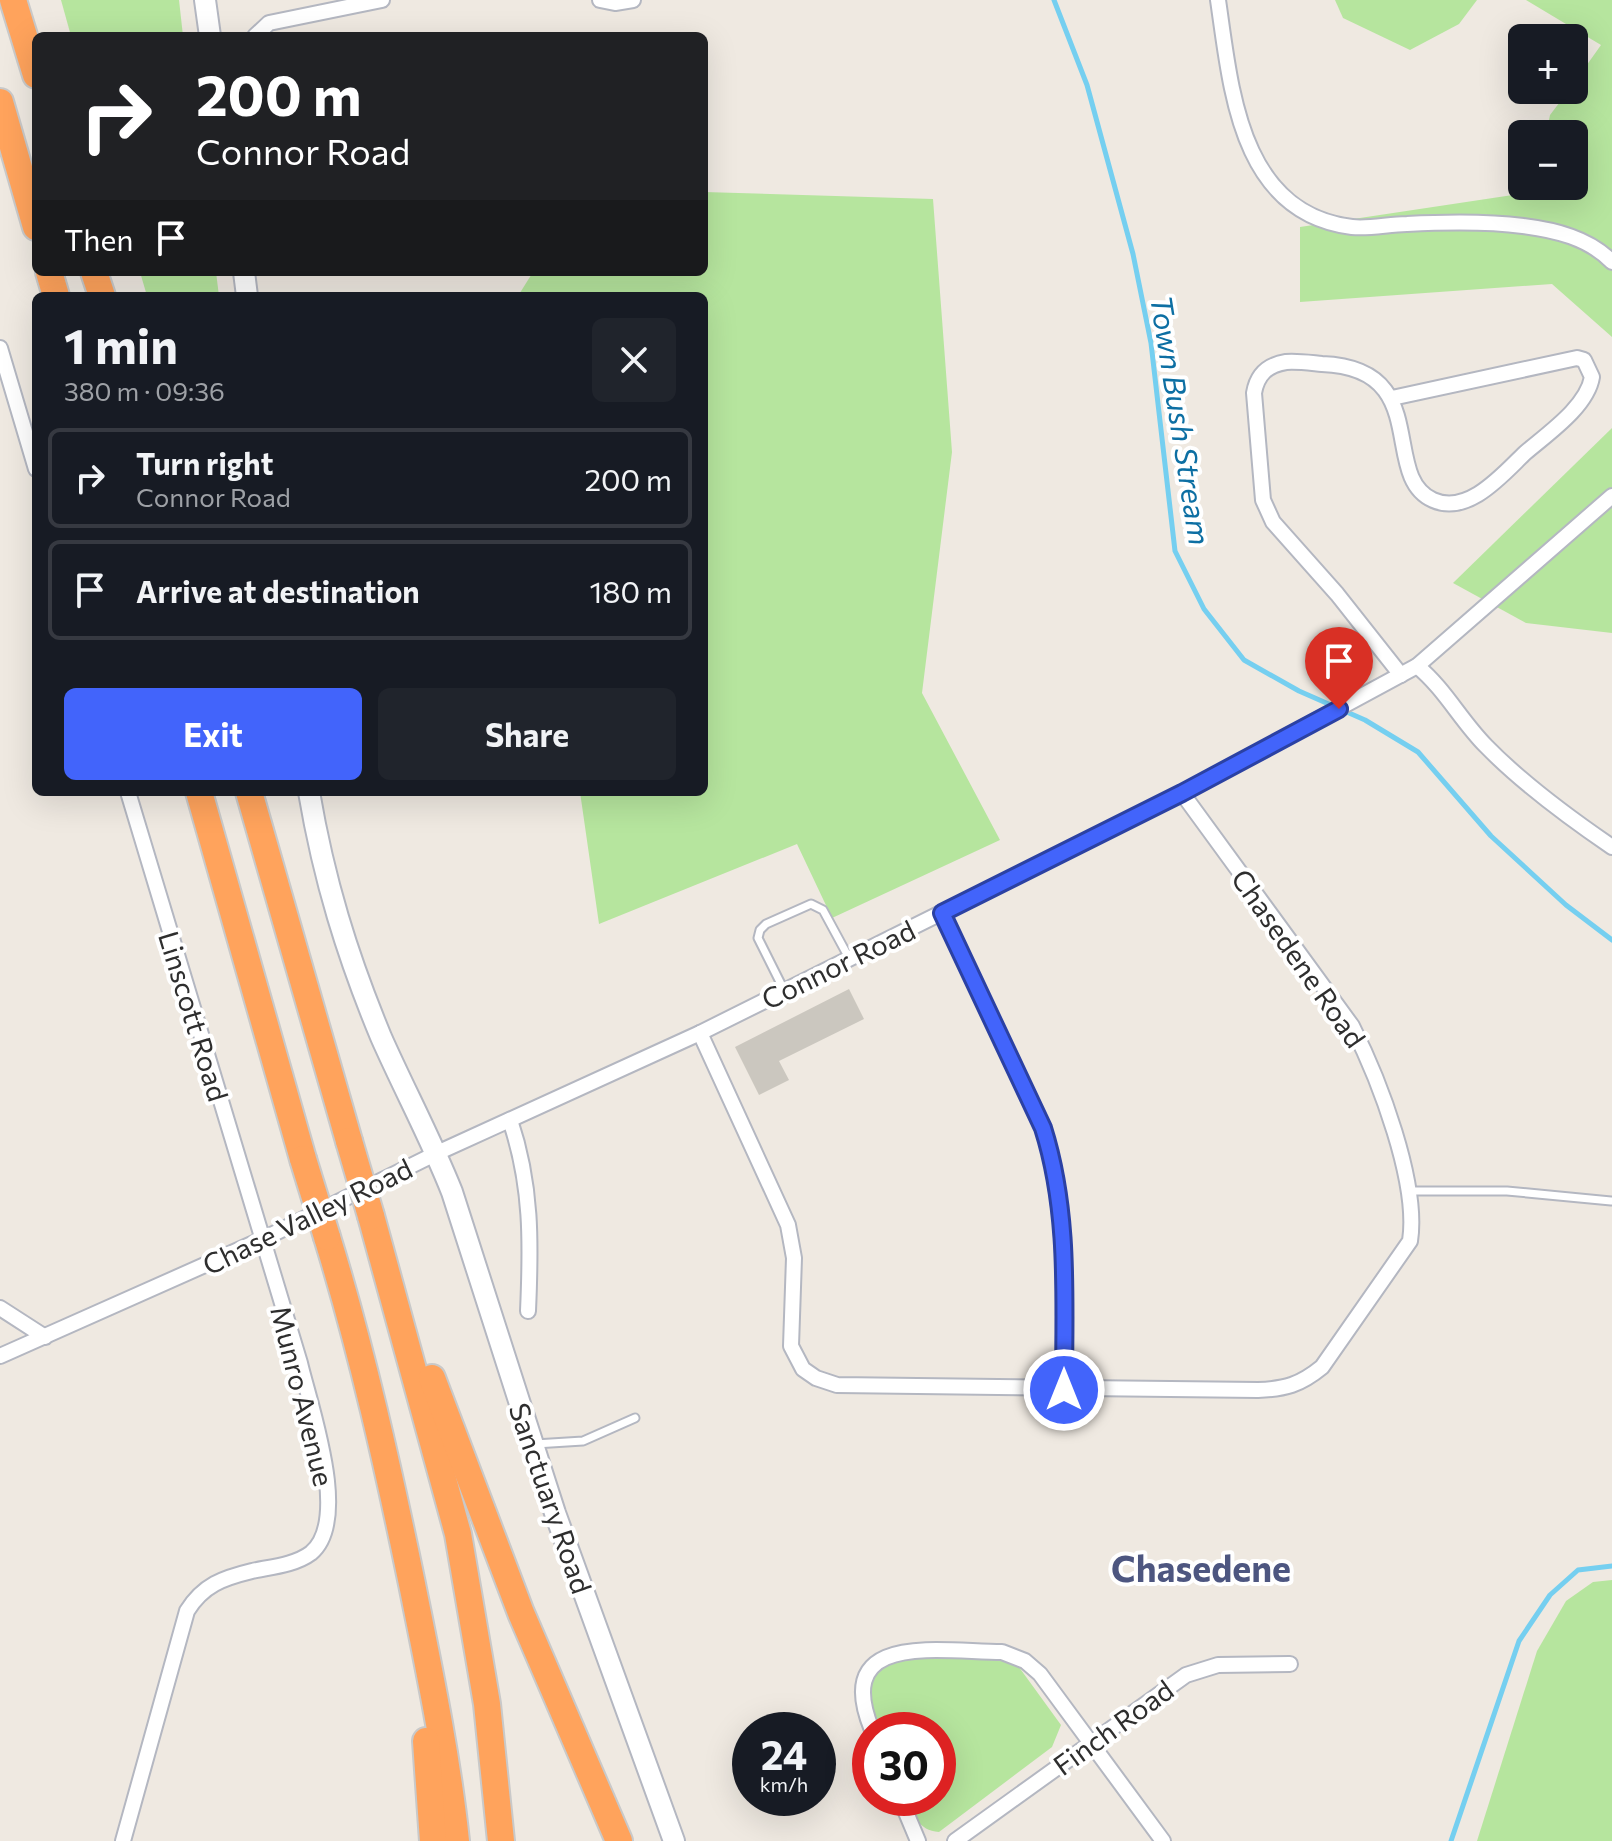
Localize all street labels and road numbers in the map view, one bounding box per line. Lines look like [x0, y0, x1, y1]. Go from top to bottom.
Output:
street label: Chasedene Road [1225, 862, 1373, 1054]
street label: Connor Road [756, 912, 920, 1016]
street label: Linscott Road [152, 927, 236, 1105]
street label: Chase Valley Road [197, 1151, 417, 1281]
street label: Munro Avenue [264, 1302, 342, 1490]
street label: Sanctuary Road [503, 1398, 599, 1598]
street label: Finch Road [1046, 1672, 1180, 1782]

